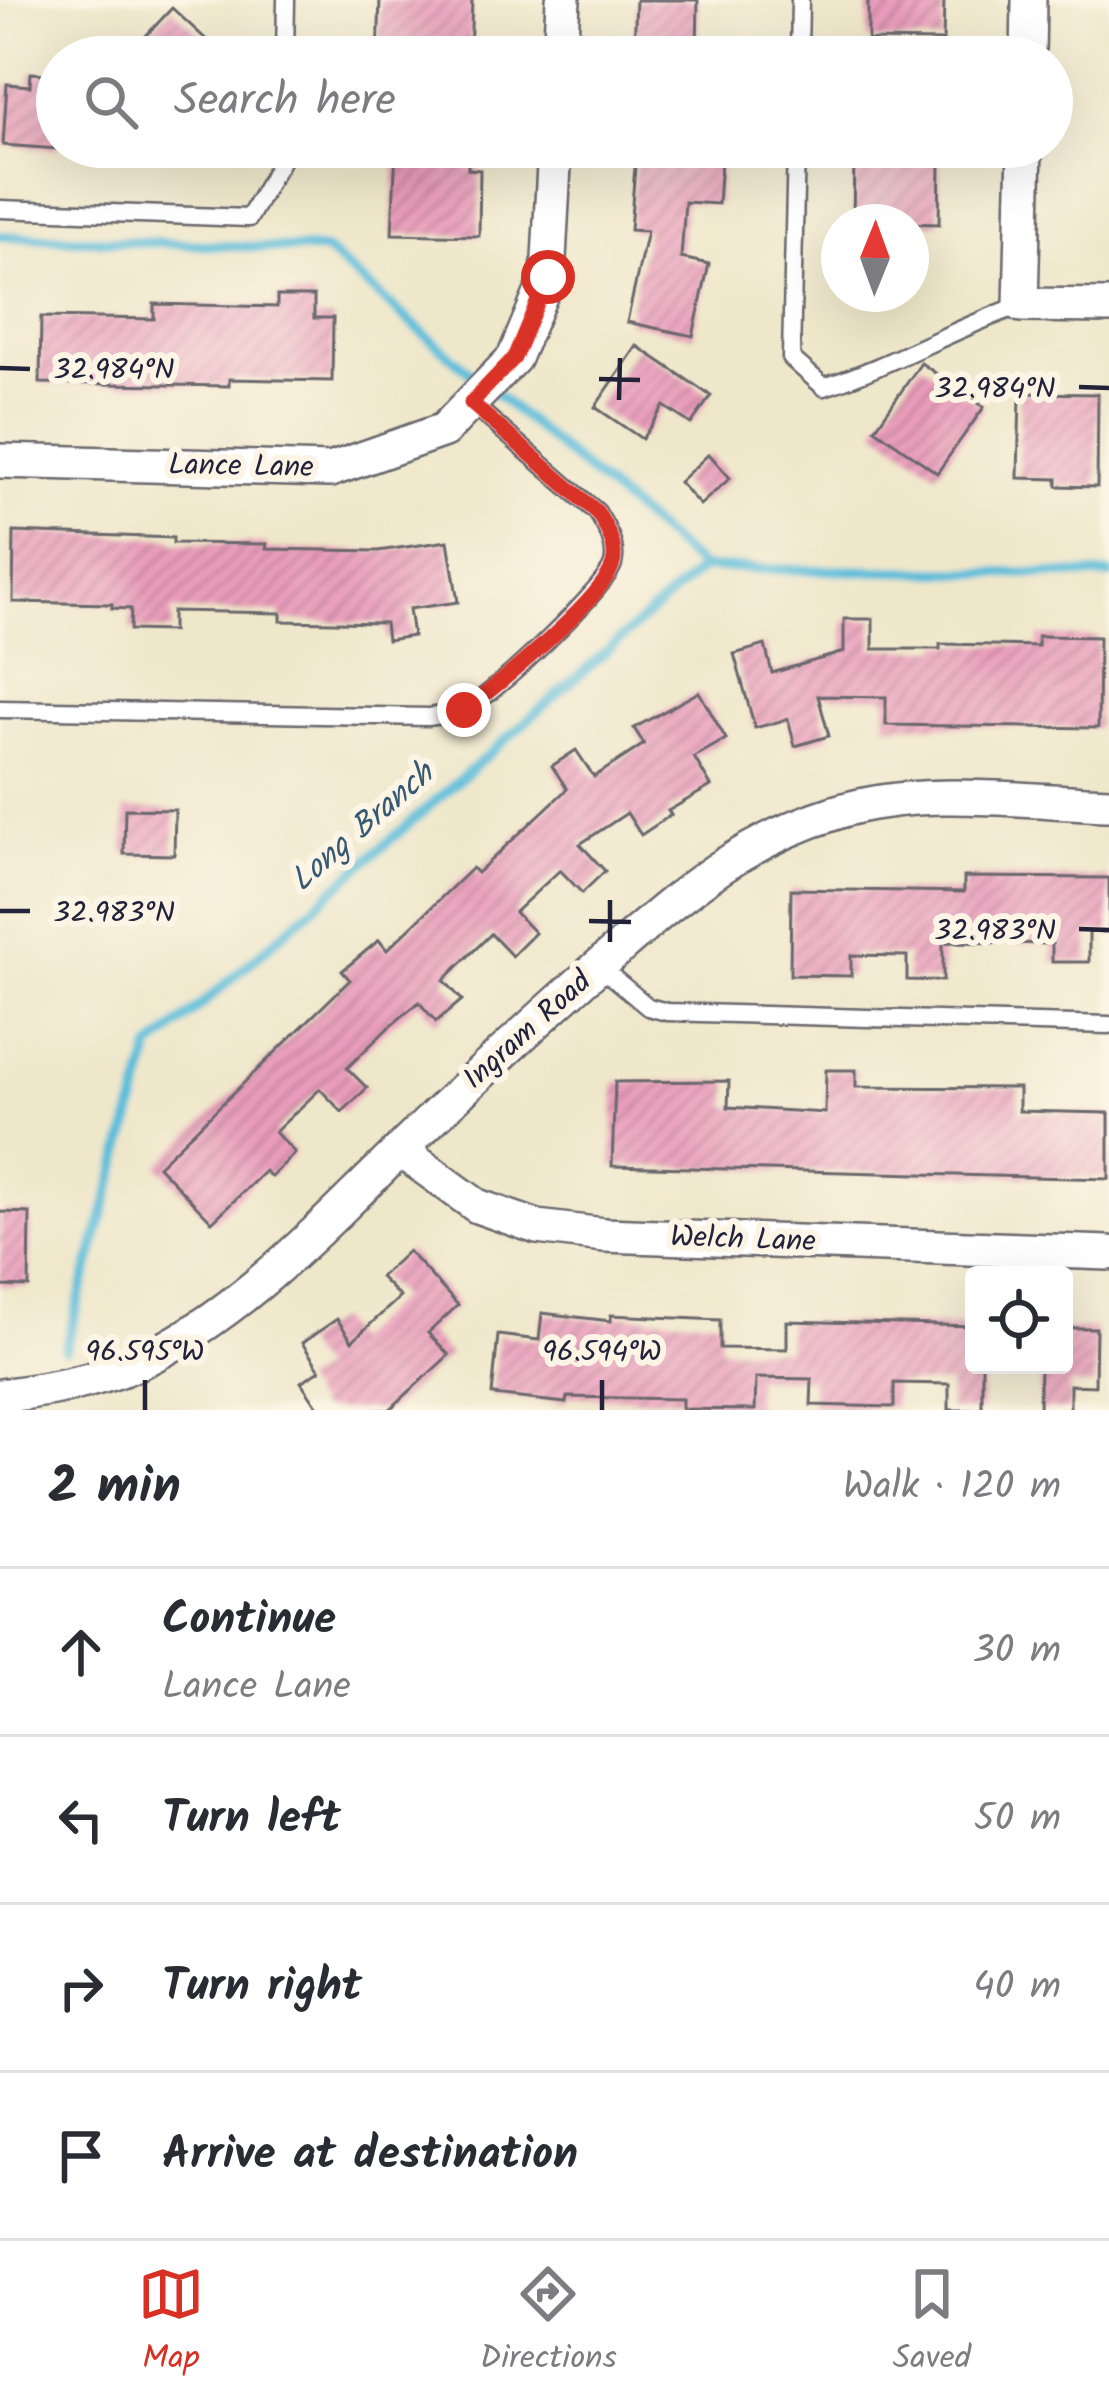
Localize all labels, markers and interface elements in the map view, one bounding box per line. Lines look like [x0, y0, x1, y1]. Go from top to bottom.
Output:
search box [36, 36, 1073, 168]
text: Search here [174, 66, 396, 138]
icon: search [78, 69, 144, 135]
north arrow [821, 204, 929, 312]
route start [521, 250, 575, 304]
text: 32.984°N [53, 347, 175, 395]
text: 32.984°N [934, 366, 1056, 414]
street label: Lance Lane [168, 442, 314, 492]
route end [437, 683, 491, 737]
water label: Long Branch [279, 748, 449, 906]
text: 32.983°N [53, 890, 175, 938]
text: 32.983°N [934, 908, 1056, 956]
street label: Ingram Road [453, 959, 604, 1102]
street label: Welch Lane [669, 1213, 817, 1267]
map controls [965, 1266, 1073, 1374]
button: locate [965, 1266, 1073, 1374]
text: 96.595°W [86, 1329, 204, 1377]
text: 96.594°W [542, 1329, 662, 1377]
text: 2 min [48, 1448, 181, 1529]
text: Walk · 120 m [843, 1457, 1061, 1519]
text: Continue [162, 1585, 336, 1657]
icon: ahead [48, 1619, 114, 1685]
text: 30 m [973, 1621, 1061, 1683]
text: Lance Lane [162, 1657, 351, 1719]
text: Turn left [162, 1784, 341, 1856]
icon: left [48, 1787, 114, 1853]
text: 50 m [974, 1789, 1061, 1851]
text: Turn right [162, 1952, 362, 2024]
icon: right [48, 1955, 114, 2021]
text: 40 m [973, 1957, 1061, 2019]
text: Arrive at destination [162, 2120, 578, 2192]
icon: arrive [48, 2123, 114, 2189]
tab: Map [138, 2261, 204, 2386]
tab: Directions [480, 2261, 617, 2386]
tab: Saved [893, 2261, 971, 2386]

